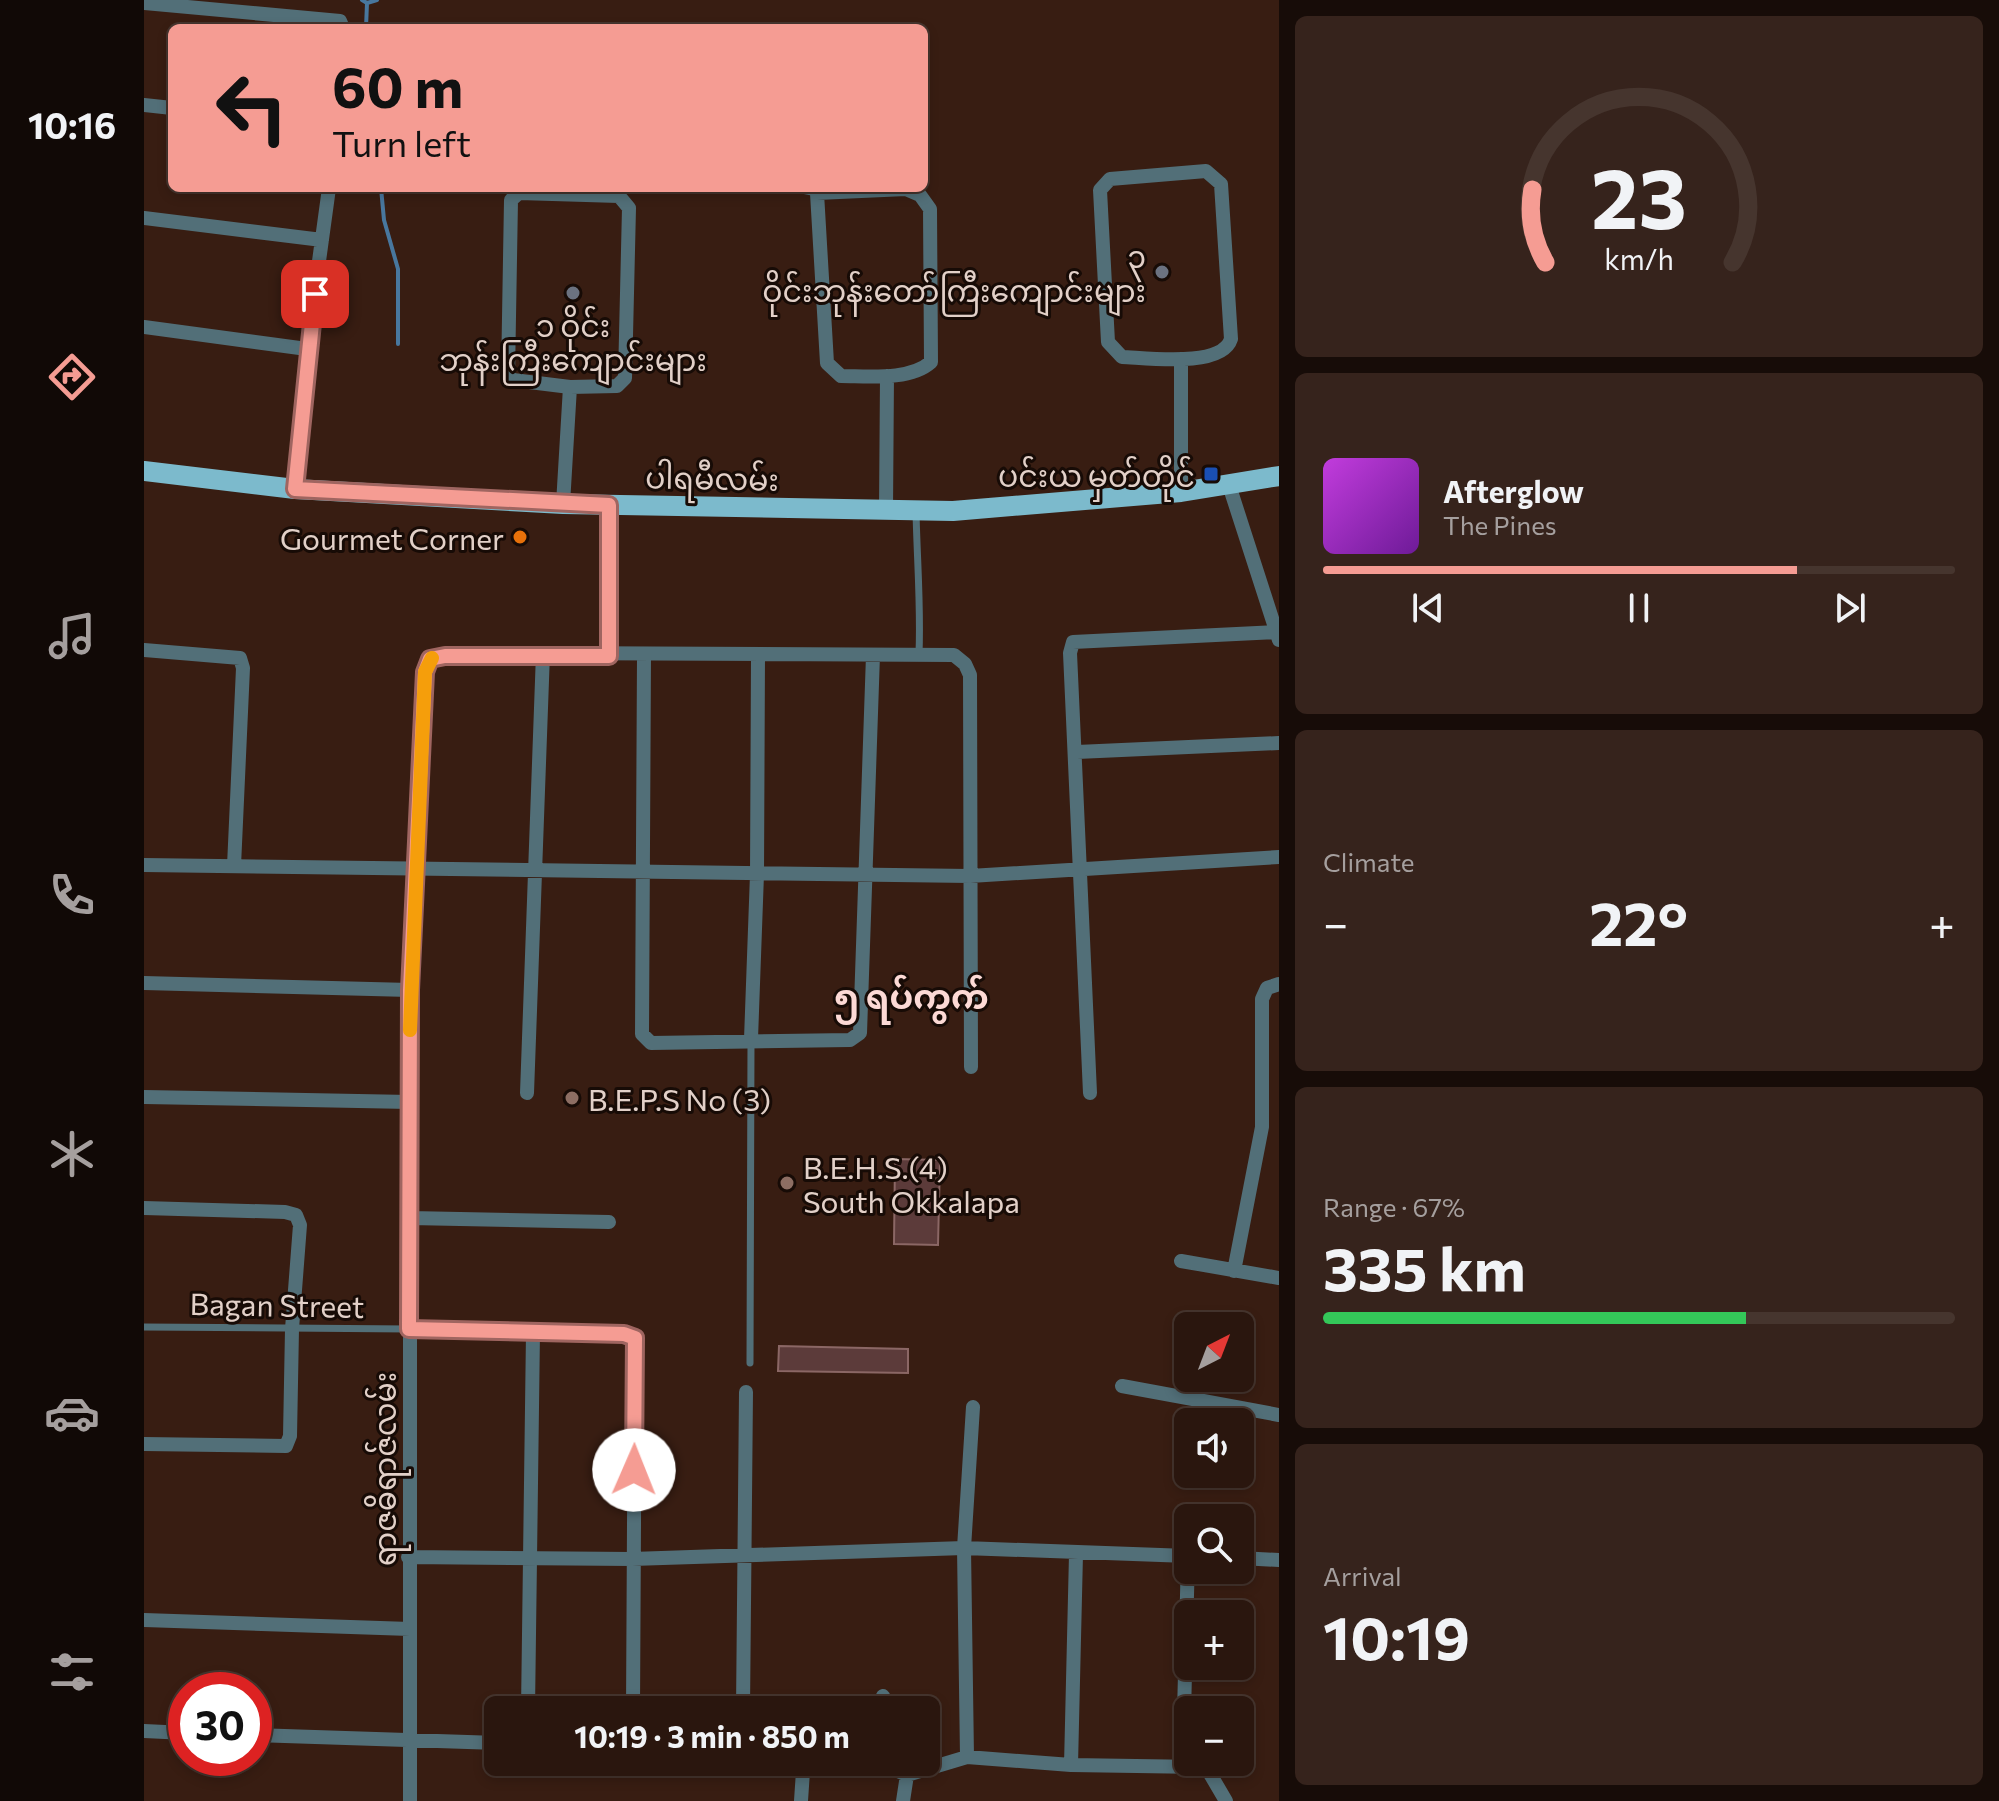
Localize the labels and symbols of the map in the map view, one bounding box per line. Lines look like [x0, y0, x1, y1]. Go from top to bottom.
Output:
place label: ၃ ဝိုင်းဘုန်းတော်ကြီးကျောင်းများ [762, 237, 1146, 317]
pin [281, 260, 349, 328]
marker: ၃ ဝိုင်းဘုန်းတော်ကြီးကျောင်းများ [1153, 263, 1171, 281]
marker: ၁ ဝိုင်း ဘုန်းကြီးကျောင်းများ [564, 284, 582, 302]
place label: ၁ ဝိုင်း ဘုန်းကြီးကျောင်းများ [439, 305, 707, 386]
place label: ပင်းယ မှတ်တိုင် [998, 455, 1195, 502]
street label: ပါရမီလမ်း [645, 456, 779, 506]
marker: ပင်းယ မှတ်တိုင် [1202, 465, 1220, 483]
place label: Gourmet Corner [280, 519, 504, 556]
marker: Gourmet Corner [511, 528, 529, 546]
district label: ၅ ရပ်ကွက် [833, 974, 989, 1025]
place label: B.E.P.S No (3) [588, 1080, 771, 1117]
marker: B.E.P.S No (3) [563, 1089, 581, 1107]
place label: B.E.H.S.(4) South Okkalapa [803, 1148, 1020, 1219]
marker: B.E.H.S.(4) South Okkalapa [778, 1174, 796, 1192]
street label: Bagan Street [189, 1284, 365, 1324]
north arrow [1174, 1312, 1254, 1392]
street label: ရာဇဓိရာဇ်လမ်း [364, 1372, 411, 1566]
position arrow [592, 1428, 676, 1512]
speed limit sign: 30 [168, 1672, 272, 1776]

